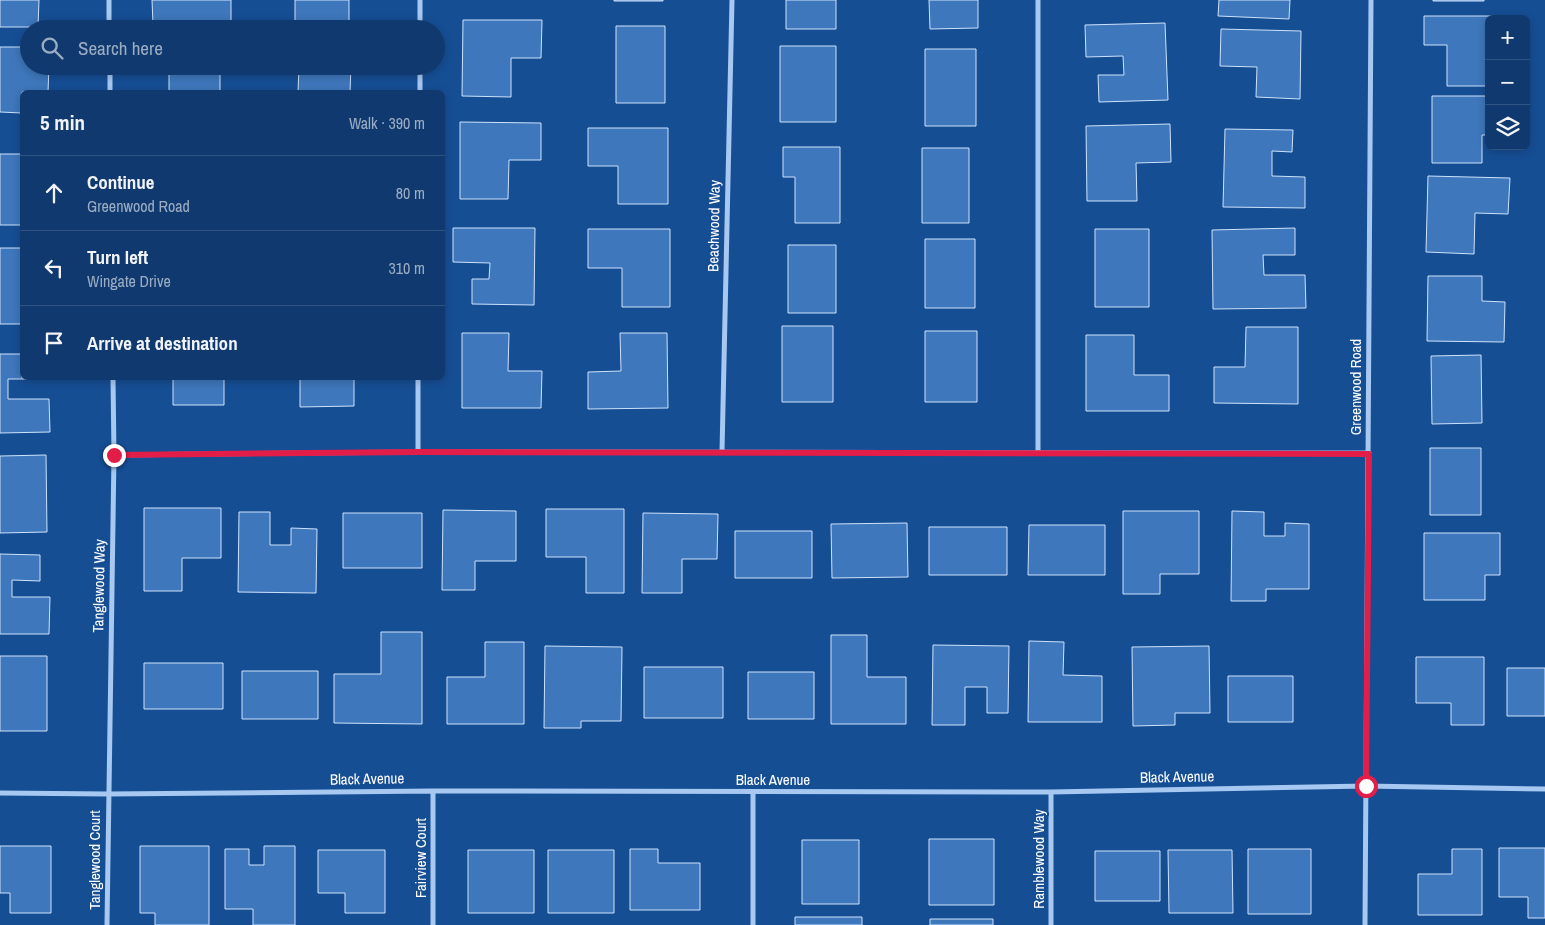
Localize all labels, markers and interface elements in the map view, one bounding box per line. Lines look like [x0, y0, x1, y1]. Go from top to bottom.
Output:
map controls [1485, 15, 1530, 150]
button: + [1485, 15, 1530, 60]
search box [20, 20, 445, 75]
icon: search [38, 34, 66, 62]
text: Search here [78, 35, 163, 61]
button: − [1485, 60, 1530, 105]
button: layers [1485, 105, 1530, 150]
text: 5 min [40, 108, 85, 137]
text: Walk · 390 m [349, 112, 425, 134]
text: Continue [87, 169, 155, 195]
icon: ahead [40, 179, 68, 207]
street label: Beachwood Way [702, 179, 725, 272]
text: 80 m [396, 182, 425, 204]
text: Greenwood Road [87, 195, 190, 217]
text: Turn left [87, 244, 148, 270]
icon: left [40, 254, 68, 282]
text: 310 m [389, 257, 425, 279]
text: Wingate Drive [87, 270, 171, 292]
icon: arrive [40, 329, 68, 357]
text: Arrive at destination [87, 330, 238, 356]
street label: Greenwood Road [1345, 339, 1366, 435]
route end [103, 444, 126, 467]
street label: Tanglewood Way [87, 538, 110, 633]
street label: Black Avenue [1140, 765, 1214, 788]
street label: Black Avenue [330, 767, 404, 790]
street label: Black Avenue [736, 769, 810, 790]
route start [1355, 775, 1378, 798]
street label: Ramblewood Way [1028, 808, 1049, 909]
street label: Tanglewood Court [84, 810, 105, 910]
street label: Fairview Court [410, 817, 431, 898]

